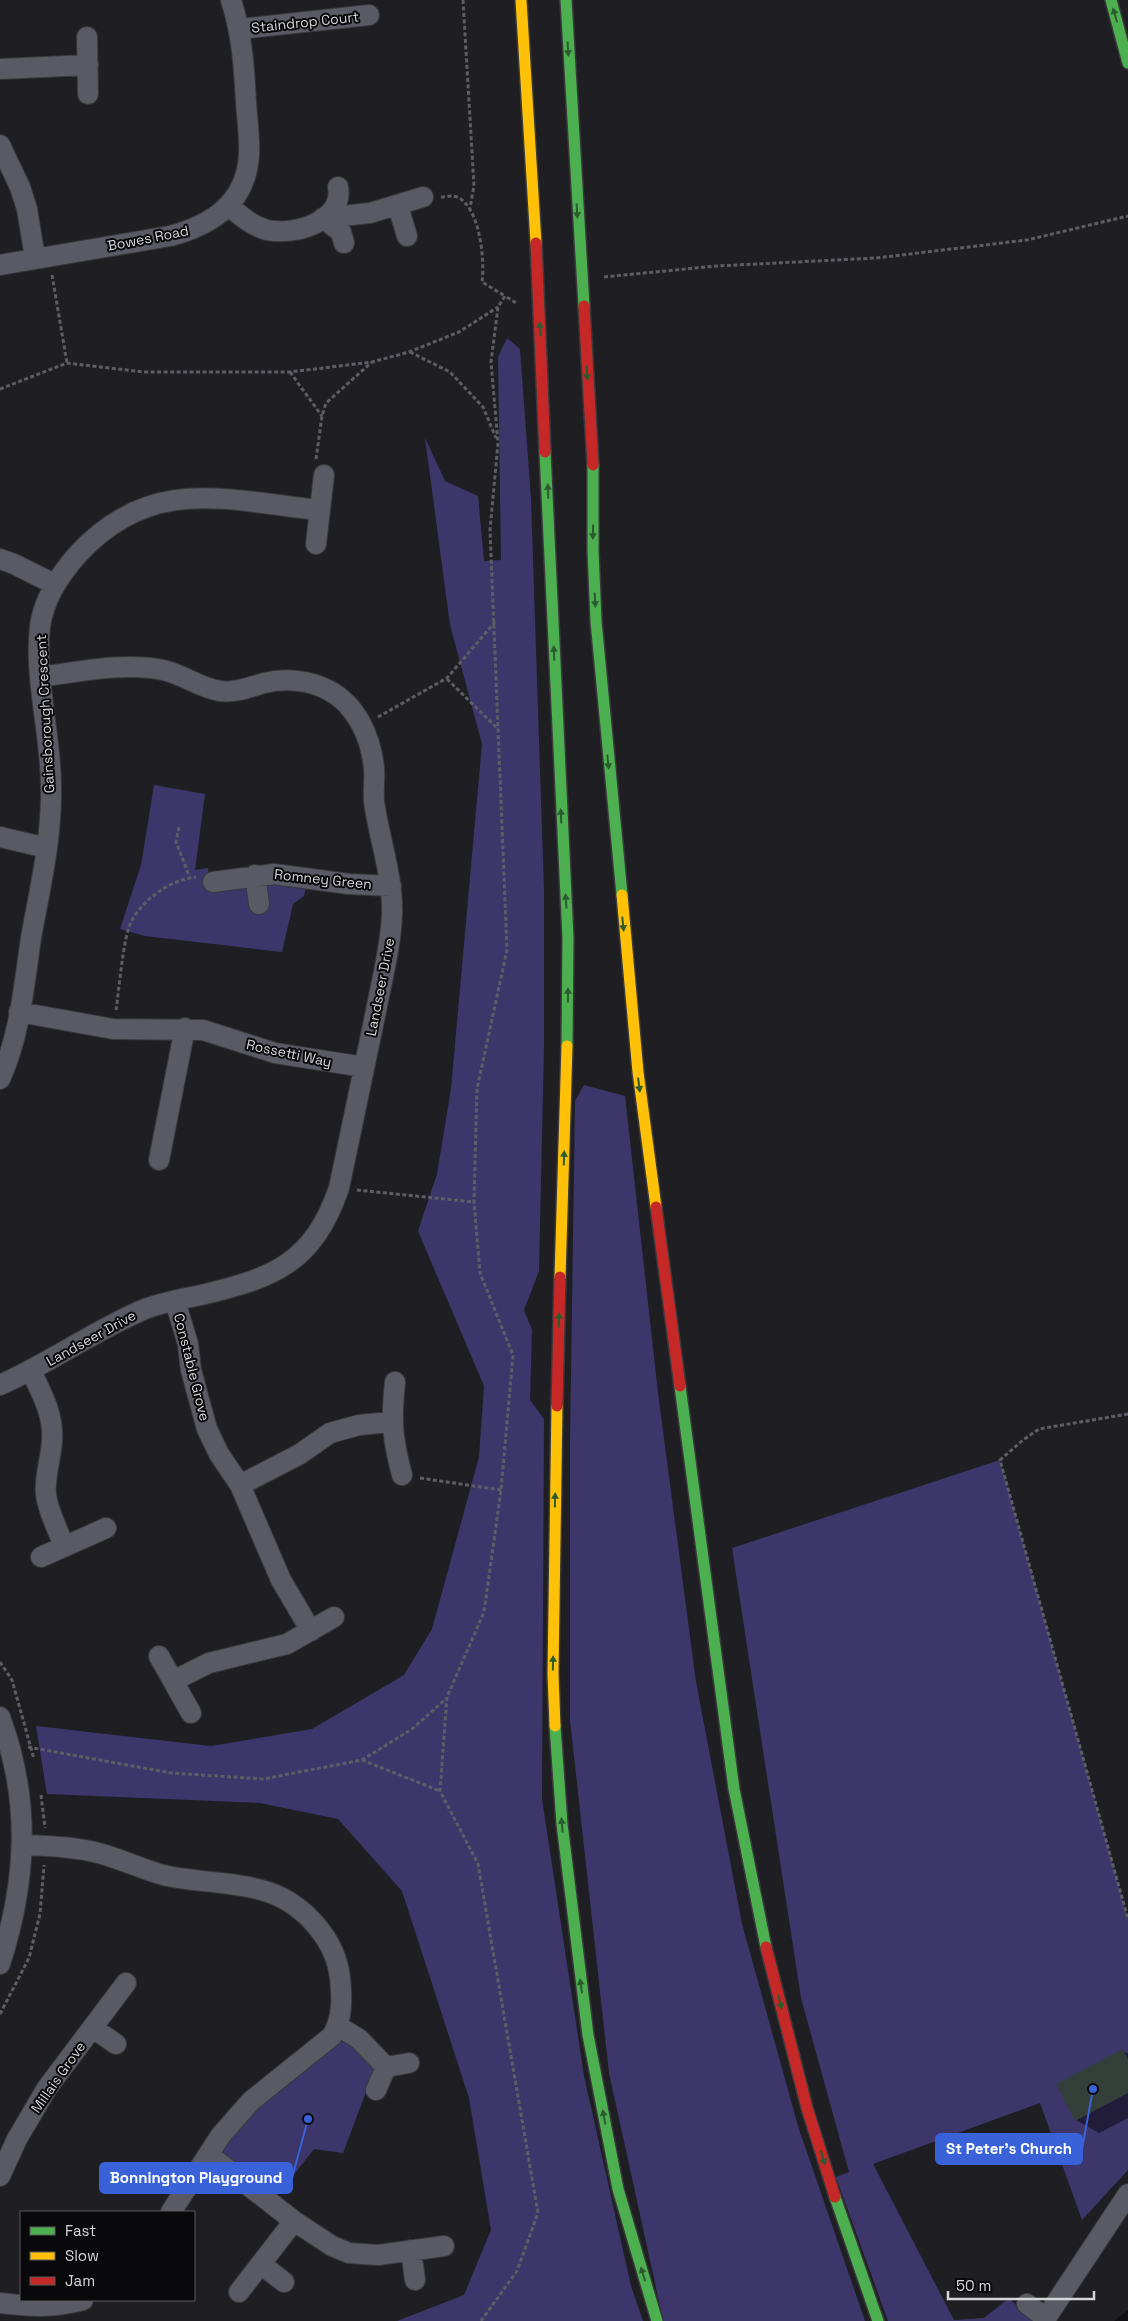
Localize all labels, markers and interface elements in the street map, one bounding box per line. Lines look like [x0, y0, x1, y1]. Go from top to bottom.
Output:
street label: Staindrop Court [250, 7, 360, 37]
one-way arrow [1111, 7, 1119, 22]
one-way arrow [565, 41, 573, 57]
one-way arrow [574, 203, 582, 219]
street label: Bowes Road [106, 221, 190, 255]
one-way arrow [536, 320, 544, 336]
one-way arrow [584, 365, 592, 381]
one-way arrow [543, 483, 551, 499]
one-way arrow [589, 524, 597, 540]
one-way arrow [592, 592, 600, 608]
street label: Gainsborough Crescent [32, 634, 58, 794]
one-way arrow [550, 645, 558, 661]
one-way arrow [604, 754, 612, 770]
one-way arrow [557, 807, 565, 823]
street label: Romney Green [273, 865, 373, 893]
one-way arrow [561, 893, 569, 909]
one-way arrow [619, 916, 627, 932]
street label: Landseer Drive [362, 936, 398, 1038]
one-way arrow [564, 987, 572, 1003]
street label: Rossetti Way [245, 1035, 333, 1071]
one-way arrow [635, 1078, 643, 1094]
one-way arrow [560, 1150, 568, 1166]
street label: Landseer Drive [43, 1306, 139, 1370]
street label: Constable Grove [170, 1311, 214, 1423]
one-way arrow [555, 1312, 563, 1328]
one-way arrow [552, 1492, 560, 1508]
one-way arrow [549, 1655, 557, 1671]
one-way arrow [558, 1817, 566, 1833]
one-way arrow [577, 1978, 585, 1994]
one-way arrow [776, 1994, 784, 2009]
street label: Millais Grove [27, 2038, 89, 2116]
one-way arrow [599, 2109, 607, 2125]
callout: St Peter's Church [936, 2134, 1082, 2164]
text: St Peter's Church [946, 2139, 1072, 2158]
one-way arrow [819, 2151, 827, 2166]
callout: Bonnington Playground [100, 2163, 292, 2193]
text: Bonnington Playground [110, 2168, 282, 2187]
legend [20, 2211, 195, 2301]
text: Fast [65, 2221, 96, 2240]
text: Slow [65, 2246, 99, 2265]
one-way arrow [639, 2267, 647, 2282]
scale bar [948, 2268, 1094, 2300]
text: Jam [65, 2271, 95, 2290]
text: 50 m [956, 2276, 991, 2295]

